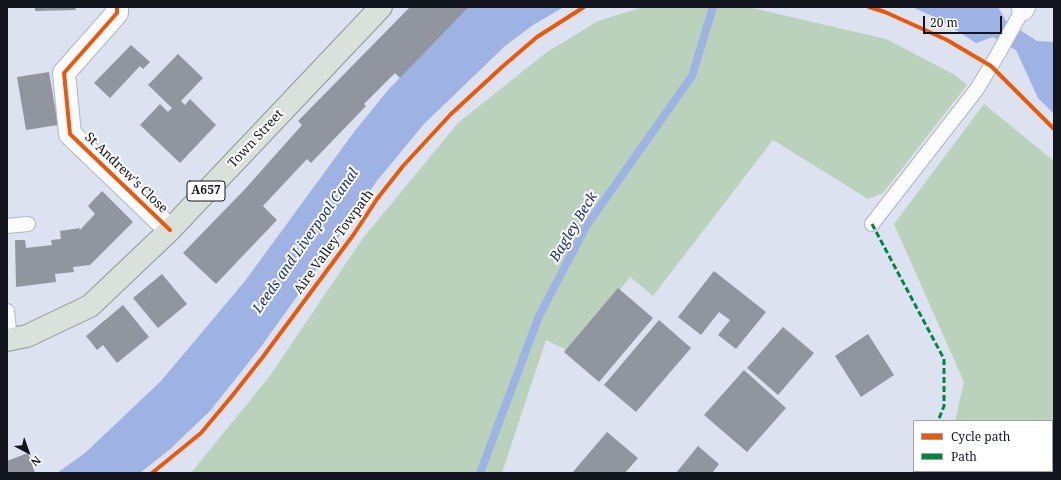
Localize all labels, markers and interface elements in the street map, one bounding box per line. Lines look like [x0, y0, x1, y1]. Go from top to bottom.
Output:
scale bar [925, 8, 1004, 34]
text: 20 m [930, 14, 958, 31]
street label: Town Street [225, 107, 287, 171]
street label: St Andrew's Close [81, 129, 171, 217]
water label: Leeds and Liverpool Canal [250, 165, 362, 317]
road number: A657 [187, 181, 225, 201]
street label: Aire Valley Towpath [291, 187, 377, 297]
water label: Bagley Beck [547, 189, 601, 265]
legend [913, 420, 1053, 472]
text: Cycle path [951, 428, 1010, 445]
north arrow [8, 432, 48, 472]
text: Path [951, 448, 977, 465]
text: N [28, 453, 44, 470]

